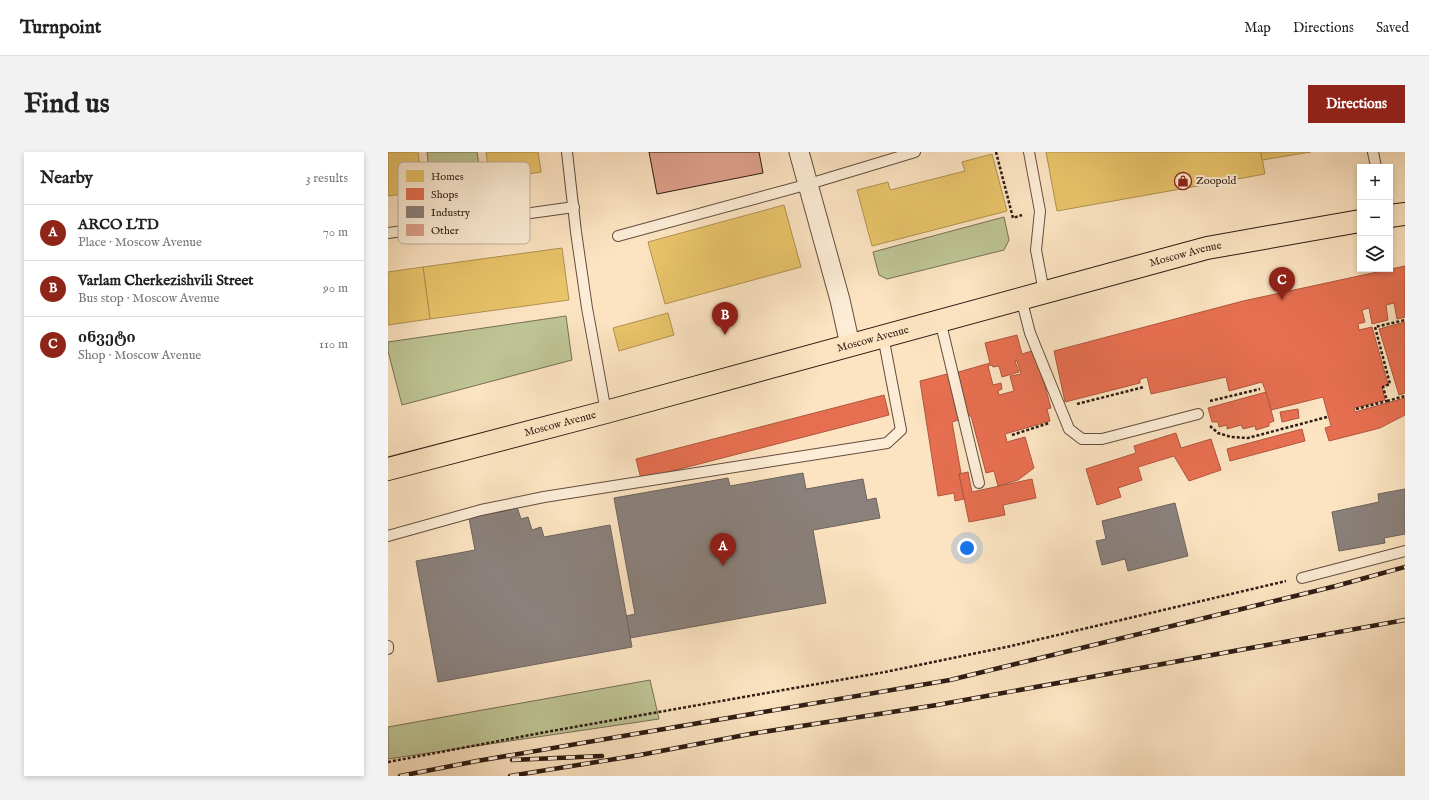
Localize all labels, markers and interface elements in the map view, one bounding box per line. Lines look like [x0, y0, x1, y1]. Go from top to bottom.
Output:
text: Turnpoint [20, 16, 101, 40]
text: Map [1244, 19, 1271, 37]
text: Directions [1293, 19, 1354, 37]
text: Saved [1376, 19, 1409, 37]
button: Directions [1308, 85, 1405, 123]
text: Find us [24, 87, 110, 122]
legend [398, 162, 530, 244]
map controls [1357, 164, 1393, 272]
button: + [1357, 164, 1393, 200]
text: Nearby [40, 168, 93, 189]
text: 3 results [306, 170, 348, 187]
text: Homes [431, 170, 464, 184]
shop icon: Zoopold [1173, 171, 1193, 191]
place label: Zoopold [1196, 174, 1236, 188]
text: Shops [431, 188, 458, 202]
button: − [1357, 200, 1393, 236]
text: Industry [431, 206, 471, 220]
text: ARCO LTD [78, 215, 159, 234]
text: A [49, 224, 57, 241]
text: 70 m [323, 224, 348, 241]
text: Other [431, 224, 459, 238]
text: Place · Moscow Avenue [78, 234, 202, 251]
button: layers [1357, 236, 1393, 272]
street label: Moscow Avenue [1148, 239, 1223, 270]
pin: C [1269, 267, 1295, 300]
text: Varlam Cherkezishvili Street [78, 271, 253, 290]
text: B [49, 280, 57, 297]
text: 90 m [323, 280, 348, 297]
text: Bus stop · Moscow Avenue [78, 290, 220, 307]
pin: B [712, 302, 738, 335]
street label: Moscow Avenue [835, 323, 910, 356]
text: ინვეტი [78, 328, 136, 347]
text: C [48, 336, 58, 353]
text: 110 m [319, 336, 348, 353]
text: Shop · Moscow Avenue [78, 347, 201, 364]
street label: Moscow Avenue [523, 408, 598, 440]
pin: A [710, 533, 736, 566]
your location [957, 538, 977, 558]

